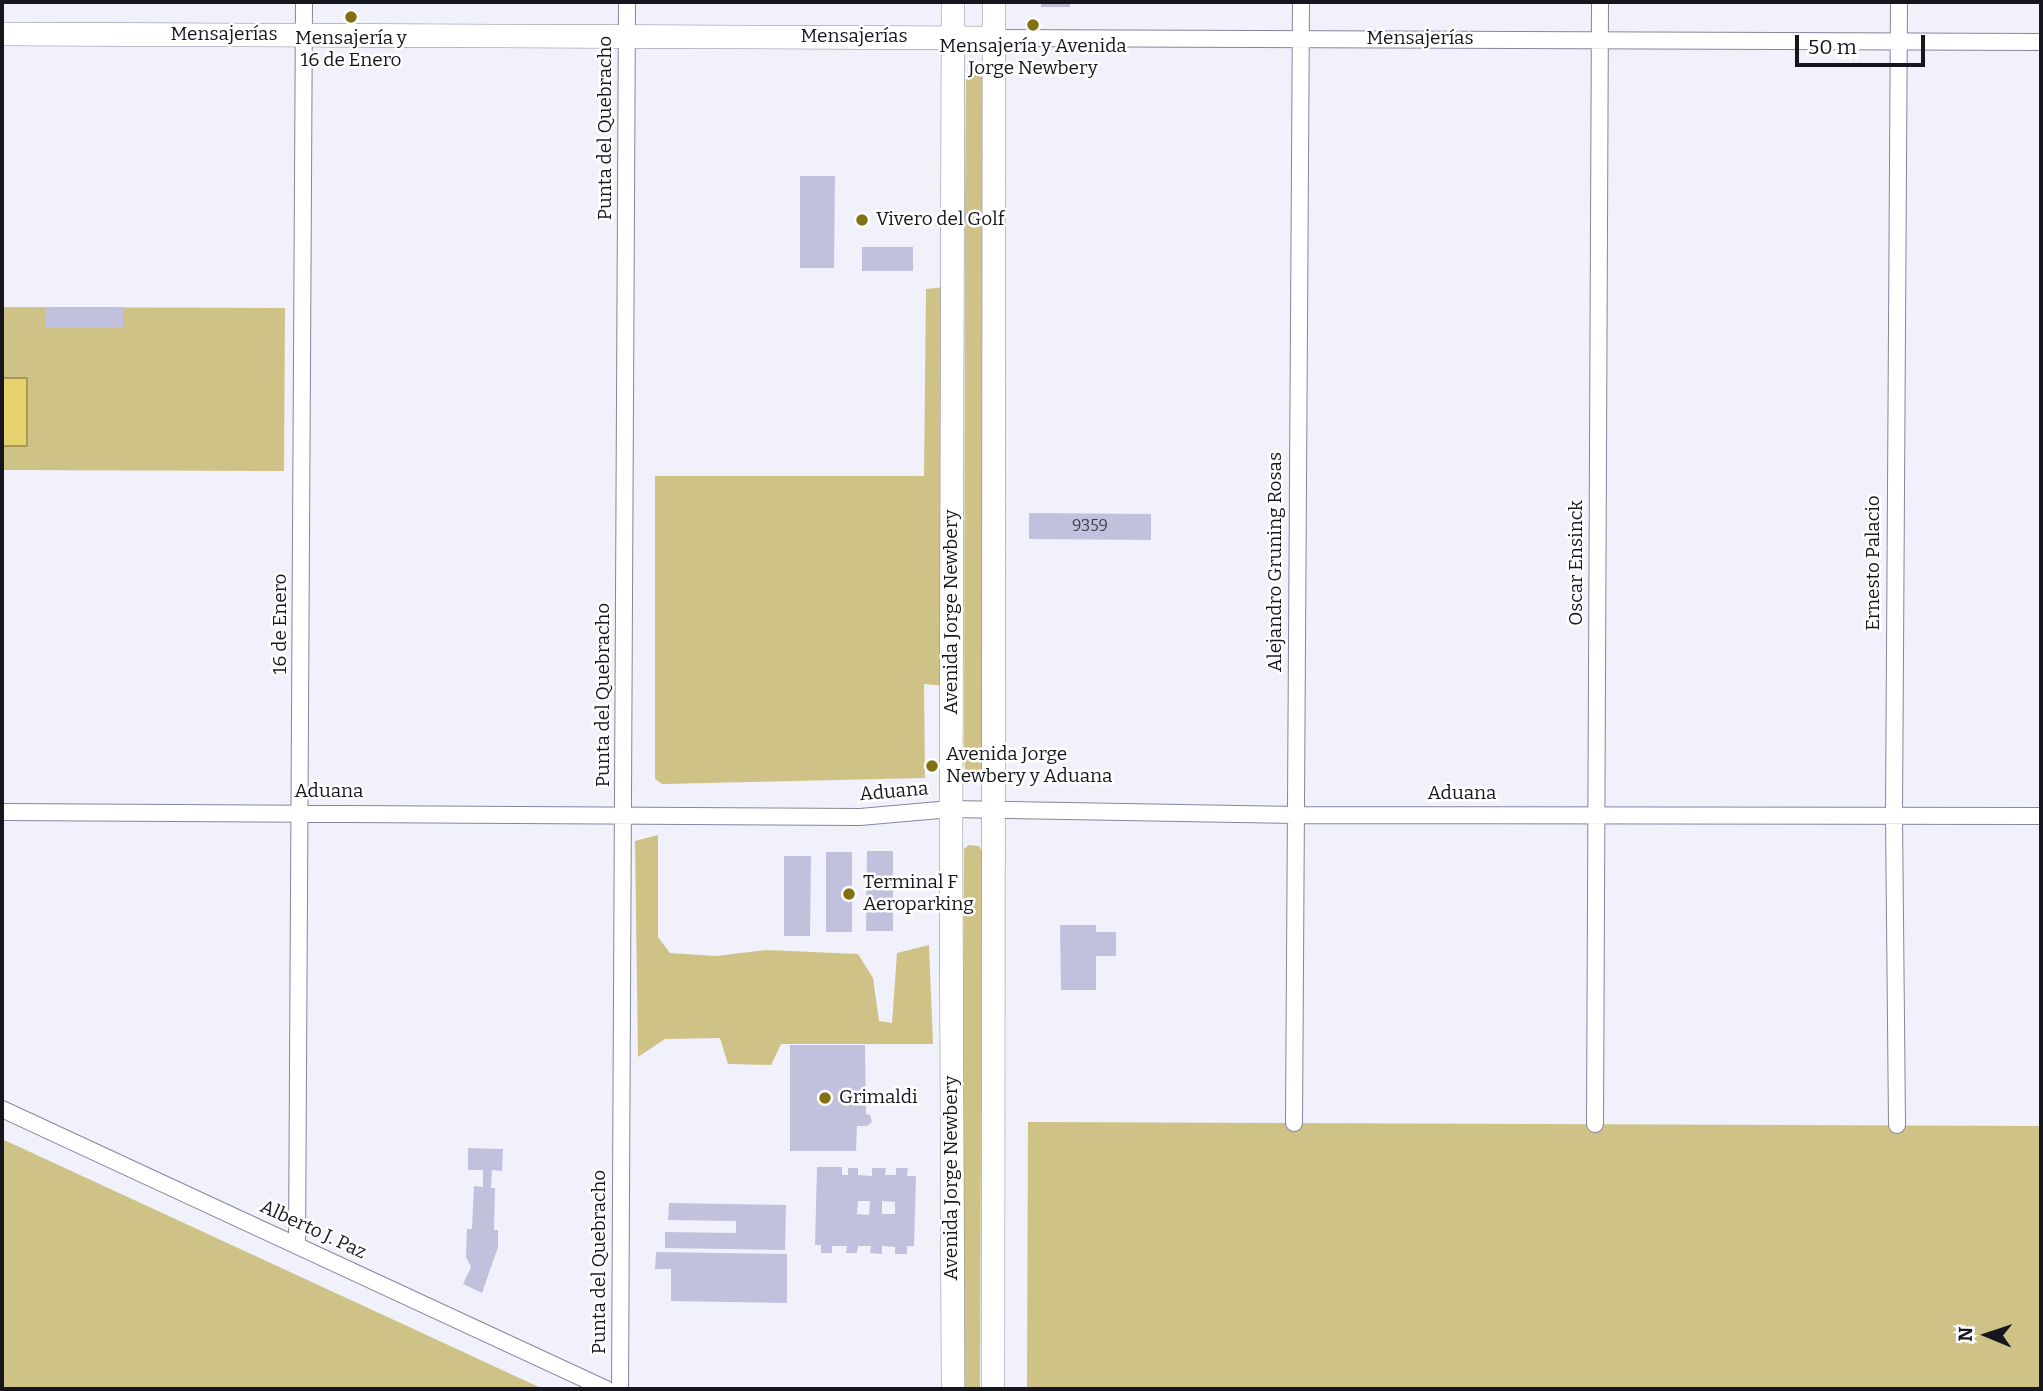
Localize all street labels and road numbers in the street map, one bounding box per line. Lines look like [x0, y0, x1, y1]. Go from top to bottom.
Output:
street label: Mensajerías [170, 24, 278, 46]
street label: Mensajerías [800, 26, 908, 48]
street label: Mensajerías [1366, 28, 1474, 50]
street label: Punta del Quebracho [595, 36, 617, 220]
street label: Alejandro Gruning Rosas [1265, 452, 1287, 672]
street label: Ernesto Palacio [1863, 495, 1885, 631]
street label: Oscar Ensinck [1566, 500, 1588, 626]
street label: Avenida Jorge Newbery [941, 510, 963, 714]
street label: 16 de Enero [270, 573, 292, 675]
street label: Punta del Quebracho [593, 603, 615, 787]
street label: Aduana [859, 778, 929, 806]
street label: Aduana [295, 781, 363, 803]
street label: Aduana [1428, 783, 1496, 805]
street label: Avenida Jorge Newbery [941, 1076, 963, 1280]
street label: Punta del Quebracho [589, 1170, 611, 1354]
street label: Alberto J. Paz [256, 1196, 370, 1264]

